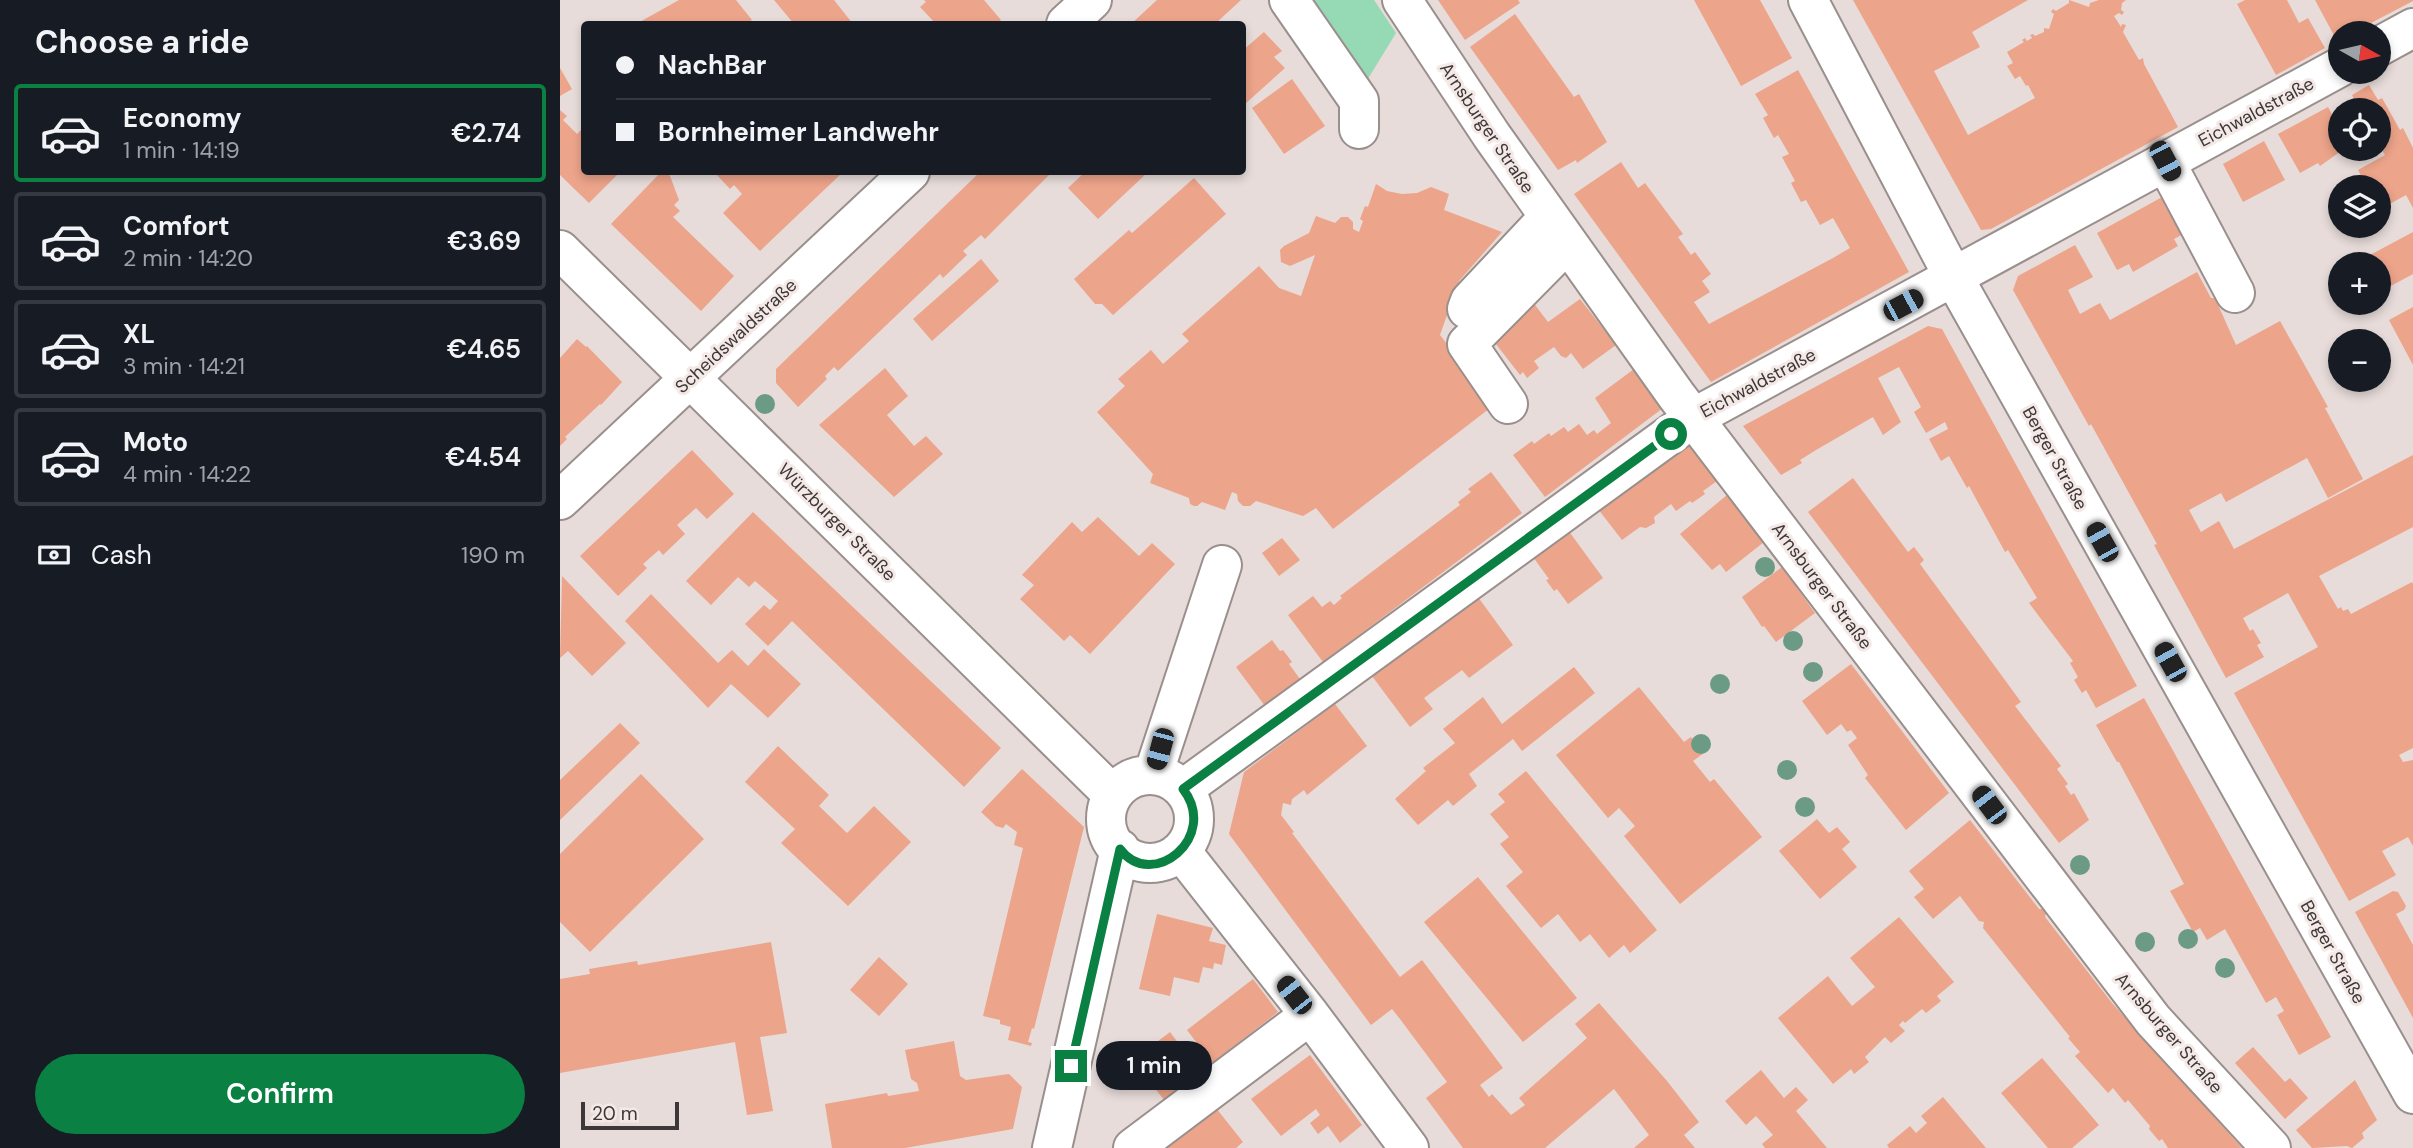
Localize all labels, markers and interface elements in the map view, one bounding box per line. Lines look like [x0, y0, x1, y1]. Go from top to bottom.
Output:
text: Choose a ride [35, 21, 250, 63]
north arrow [2328, 21, 2390, 84]
map controls [2328, 21, 2391, 392]
text: NachBar [658, 48, 767, 82]
street label: Arnsburger Straße [1434, 58, 1540, 198]
street label: Eichwaldstraße [2194, 71, 2318, 153]
button: locate [2328, 98, 2391, 161]
text: Economy [123, 101, 241, 135]
icon: car [39, 102, 102, 165]
text: Bornheimer Landwehr [658, 115, 939, 149]
text: €2.74 [451, 116, 521, 150]
text: 1 min · 14:19 [123, 135, 240, 165]
car [2146, 138, 2185, 184]
button: layers [2328, 175, 2391, 238]
text: Comfort [123, 209, 229, 243]
icon: car [39, 210, 102, 273]
text: €3.69 [447, 224, 521, 258]
text: 2 min · 14:20 [123, 243, 253, 273]
button: + [2328, 252, 2391, 315]
street label: Scheidswaldstraße [670, 273, 802, 399]
car [1880, 286, 1927, 324]
text: XL [123, 317, 155, 351]
icon: car [39, 318, 102, 381]
button: − [2328, 329, 2391, 392]
text: €4.65 [447, 332, 521, 366]
street label: Eichwaldstraße [1696, 342, 1820, 424]
text: 3 min · 14:21 [123, 351, 245, 381]
street label: Berger Straße [2017, 402, 2093, 514]
route start [1655, 418, 1687, 450]
text: Moto [123, 425, 188, 459]
icon: car [39, 426, 102, 489]
text: €4.54 [445, 440, 521, 474]
street label: Würzburger Straße [773, 458, 901, 586]
text: 4 min · 14:22 [123, 459, 251, 489]
street label: Arnsburger Straße [1766, 518, 1878, 654]
car [2083, 519, 2122, 565]
icon: cash [35, 536, 73, 574]
text: Cash [91, 538, 152, 572]
text: 190 m [461, 540, 525, 570]
car [2151, 639, 2190, 685]
car [1145, 726, 1176, 772]
car [1968, 782, 2011, 828]
street label: Berger Straße [2295, 896, 2371, 1008]
street label: Arnsburger Straße [2110, 967, 2228, 1099]
car [1273, 972, 1316, 1018]
callout: 1 min [1096, 1042, 1211, 1090]
route end [1055, 1050, 1087, 1082]
text: 1 min [1127, 1050, 1181, 1080]
button: Confirm [35, 1054, 525, 1134]
scale bar [581, 1099, 679, 1131]
text: 20 m [592, 1101, 638, 1126]

